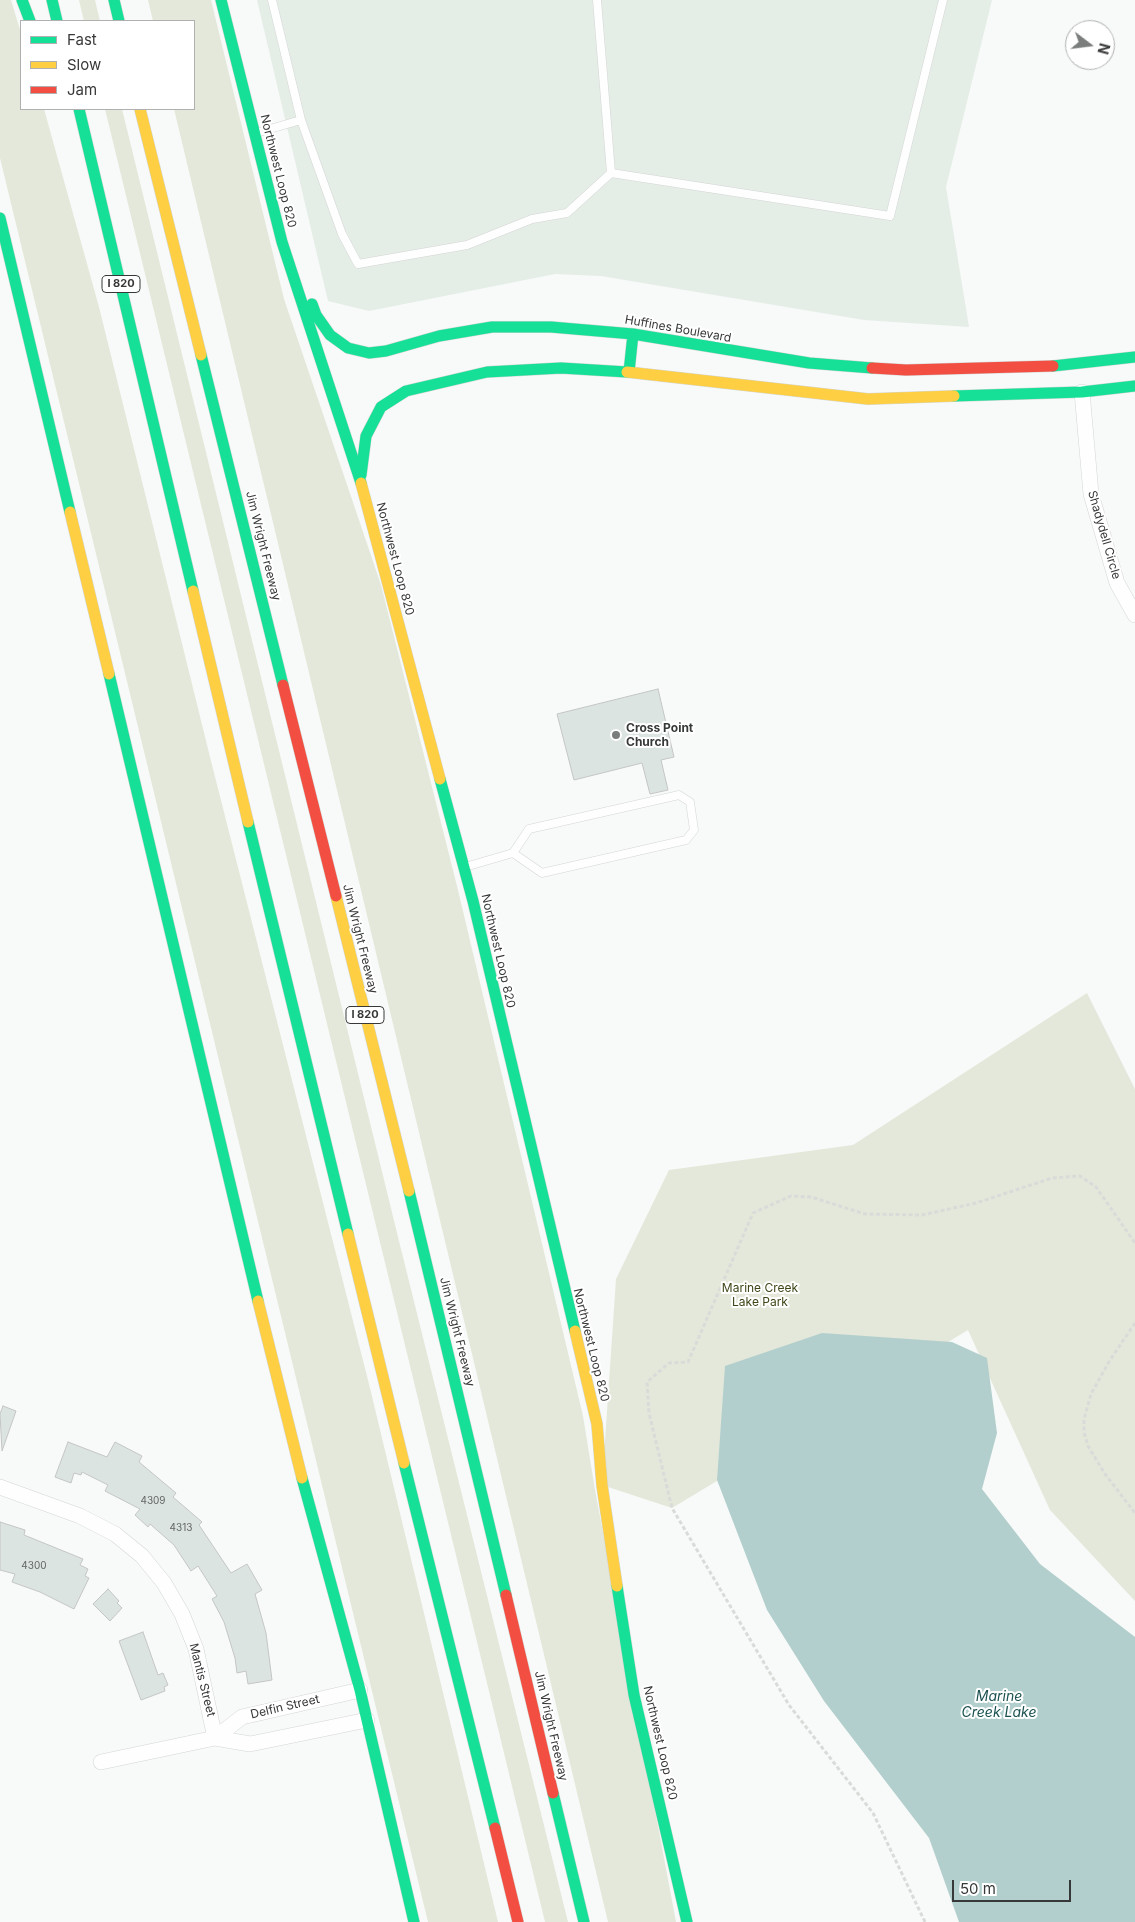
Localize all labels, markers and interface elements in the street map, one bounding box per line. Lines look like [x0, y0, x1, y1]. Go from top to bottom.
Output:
legend [20, 20, 195, 110]
north arrow [1065, 20, 1115, 70]
text: Fast [67, 30, 97, 49]
text: N [1094, 41, 1114, 56]
text: Slow [67, 55, 101, 74]
text: Jam [67, 80, 97, 99]
street label: Northwest Loop 820 [257, 113, 299, 229]
road number: I 820 [102, 276, 140, 292]
street label: Huffines Boulevard [624, 313, 732, 345]
street label: Shadydell Circle [1084, 489, 1124, 581]
street label: Jim Wright Freeway [242, 490, 284, 602]
street label: Northwest Loop 820 [373, 501, 417, 617]
place label: Cross Point Church [626, 721, 693, 749]
marker: Cross Point Church [610, 729, 622, 741]
street label: Jim Wright Freeway [339, 883, 381, 995]
street label: Northwest Loop 820 [478, 893, 518, 1009]
road number: I 820 [346, 1006, 384, 1024]
street label: Jim Wright Freeway [436, 1276, 478, 1388]
park label: Marine Creek Lake Park [722, 1281, 798, 1309]
street label: Northwest Loop 820 [570, 1287, 612, 1403]
house number: 4309 [140, 1495, 166, 1507]
house number: 4313 [170, 1522, 192, 1534]
house number: 4300 [21, 1560, 47, 1572]
street label: Mantis Street [186, 1642, 218, 1718]
street label: Jim Wright Freeway [531, 1670, 571, 1782]
street label: Northwest Loop 820 [640, 1685, 680, 1801]
water label: Marine Creek Lake [962, 1689, 1036, 1721]
street label: Delfin Street [249, 1692, 321, 1722]
scale bar [955, 1870, 1074, 1902]
text: 50 m [960, 1879, 996, 1898]

